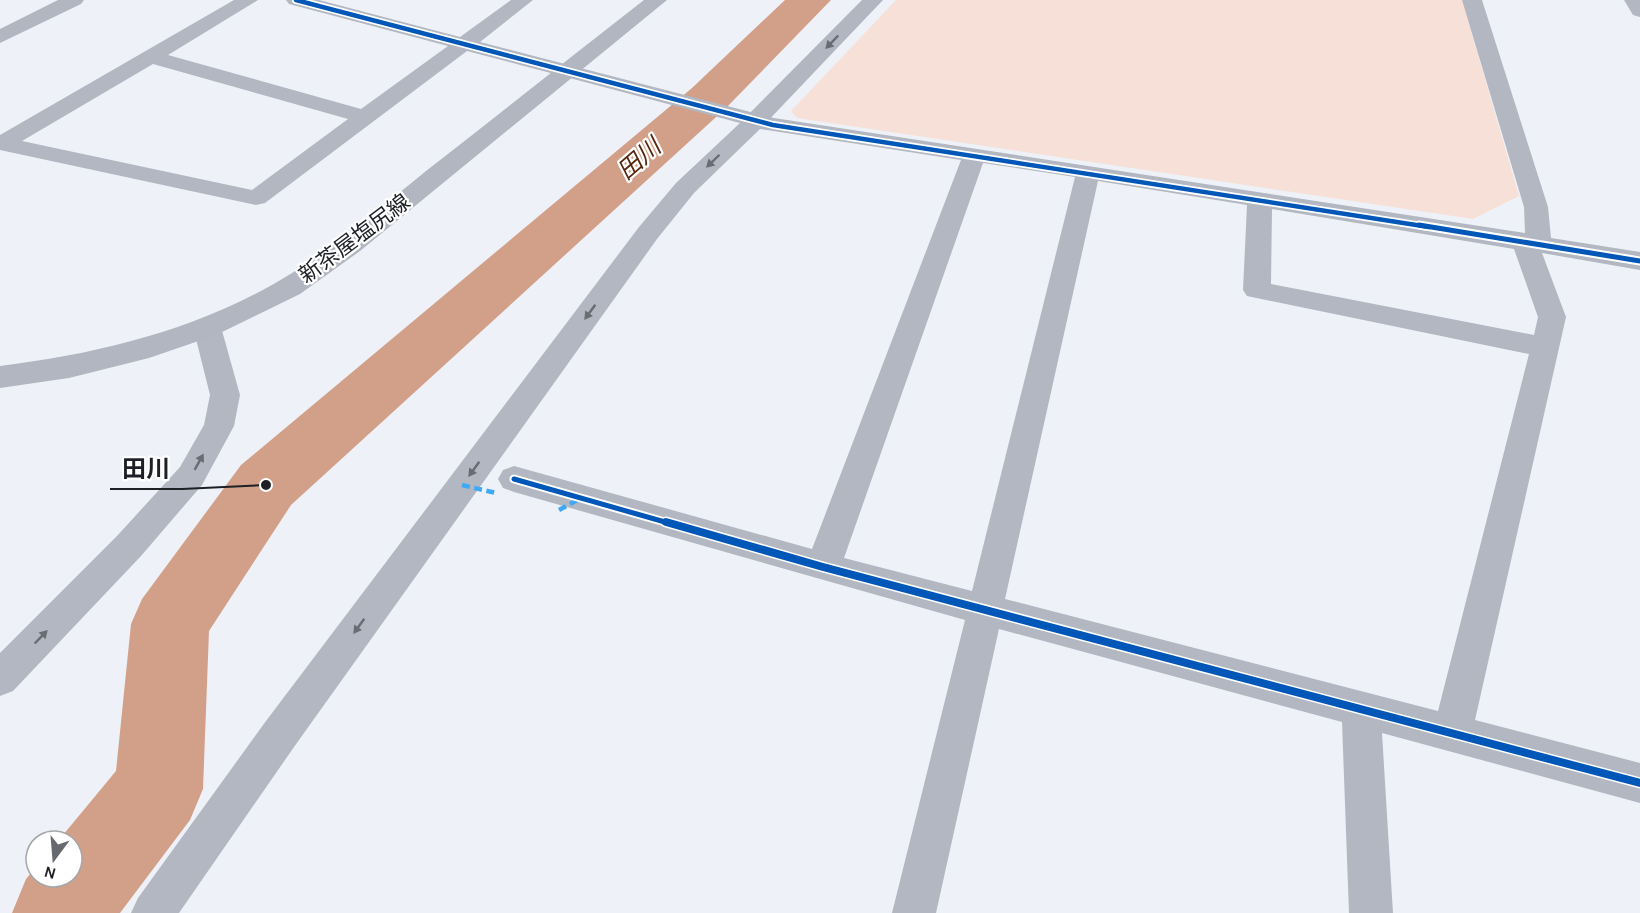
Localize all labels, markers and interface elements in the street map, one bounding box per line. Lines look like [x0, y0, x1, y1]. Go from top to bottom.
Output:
one-way arrow [825, 34, 839, 48]
water label: 田川 [612, 131, 669, 185]
one-way arrow [706, 154, 720, 168]
street label: 新茶屋塩尻線 [294, 189, 415, 289]
one-way arrow [583, 304, 596, 320]
callout: 田川 [110, 447, 182, 489]
one-way arrow [194, 453, 204, 470]
text: 田川 [122, 455, 170, 483]
one-way arrow [468, 460, 480, 476]
one-way arrow [353, 619, 365, 634]
one-way arrow [33, 631, 47, 645]
north arrow [24, 829, 84, 889]
text: N [42, 862, 58, 884]

